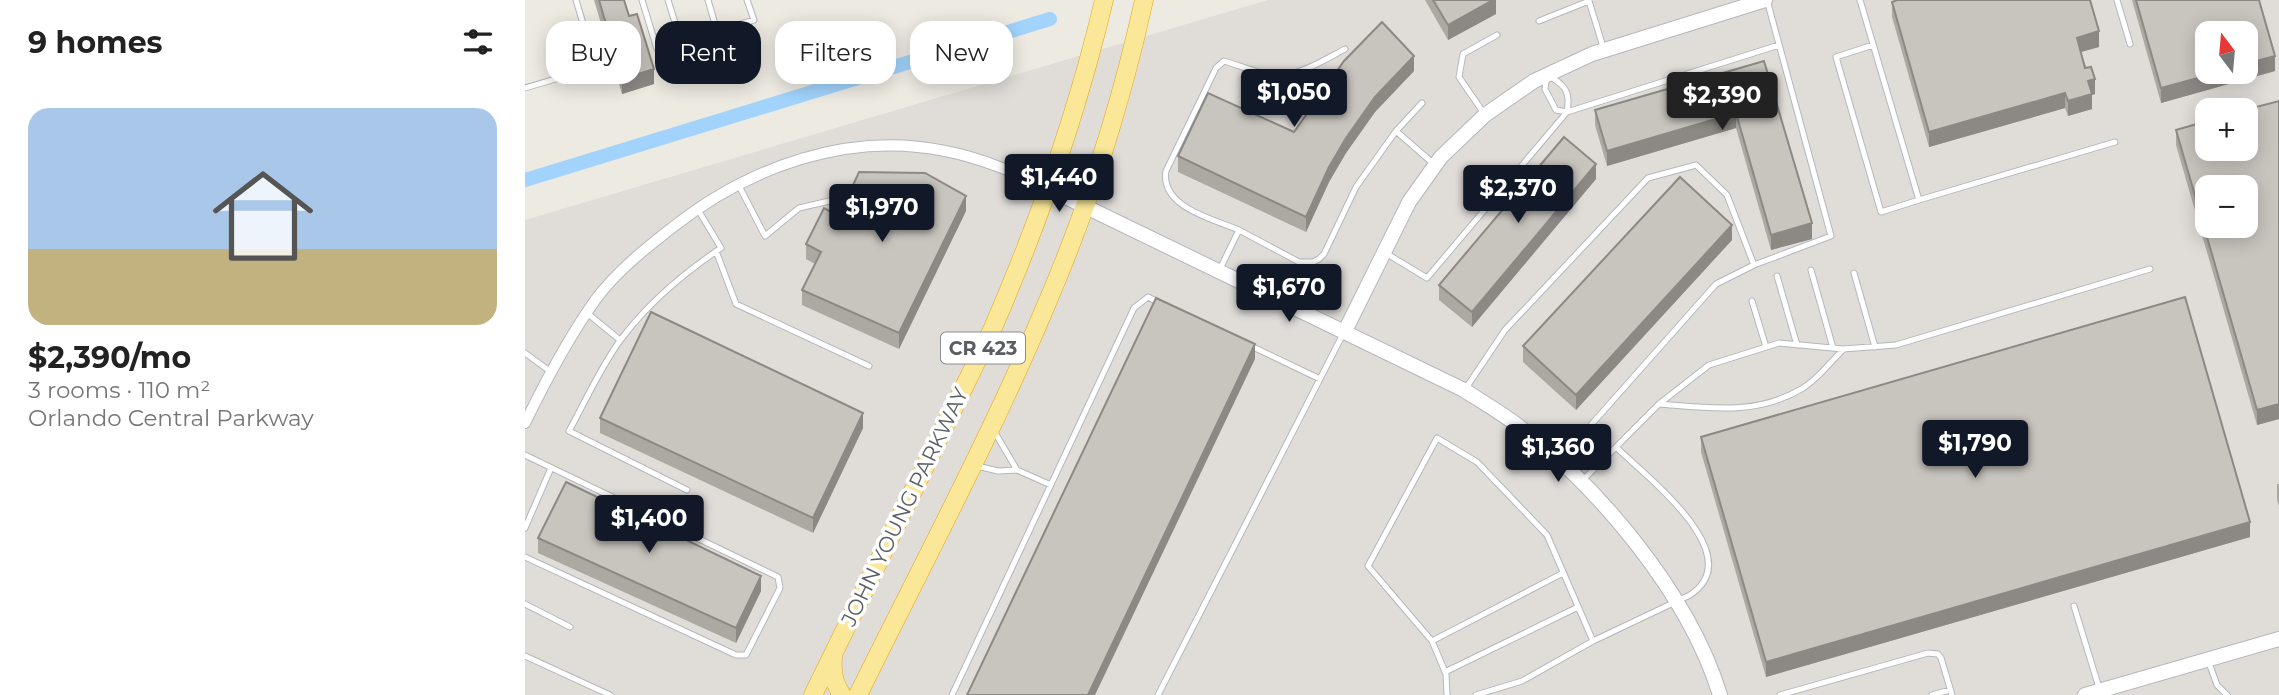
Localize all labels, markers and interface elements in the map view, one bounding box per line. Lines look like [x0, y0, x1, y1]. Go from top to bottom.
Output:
chip: Buy [546, 21, 641, 84]
chip: Rent [655, 21, 761, 84]
chip: Filters [775, 21, 896, 84]
chip: New [910, 21, 1013, 84]
north arrow [2195, 21, 2257, 84]
map controls [2195, 21, 2258, 238]
icon: filters [459, 23, 497, 61]
text: 9 homes [28, 24, 163, 61]
pin: $1,050 [1237, 69, 1351, 129]
pin: $2,390 [1665, 72, 1779, 132]
text: $1,050 [1257, 78, 1331, 106]
text: $2,390 [1683, 81, 1761, 109]
button: + [2195, 98, 2258, 161]
icon: home [200, 153, 326, 279]
pin: $1,440 [1002, 154, 1116, 214]
text: $1,440 [1021, 163, 1097, 191]
pin: $2,370 [1461, 166, 1575, 225]
text: $2,370 [1479, 174, 1557, 202]
button: − [2195, 175, 2258, 238]
pin: $1,970 [825, 184, 939, 244]
text: $1,970 [845, 193, 919, 221]
pin: $1,670 [1232, 264, 1346, 324]
text: $1,670 [1252, 273, 1326, 301]
road number: CR 423 [941, 332, 1025, 364]
text: $2,390/mo [28, 339, 191, 376]
text: 3 rooms · 110 m² [28, 376, 210, 404]
street label: JOHN YOUNG PARKWAY [835, 383, 974, 631]
text: Orlando Central Parkway [28, 404, 314, 432]
pin: $1,790 [1918, 420, 2032, 480]
pin: $1,360 [1501, 424, 1615, 484]
text: $1,790 [1938, 429, 2012, 457]
text: $1,360 [1521, 433, 1595, 461]
pin: $1,400 [592, 496, 706, 555]
text: $1,400 [611, 504, 687, 532]

